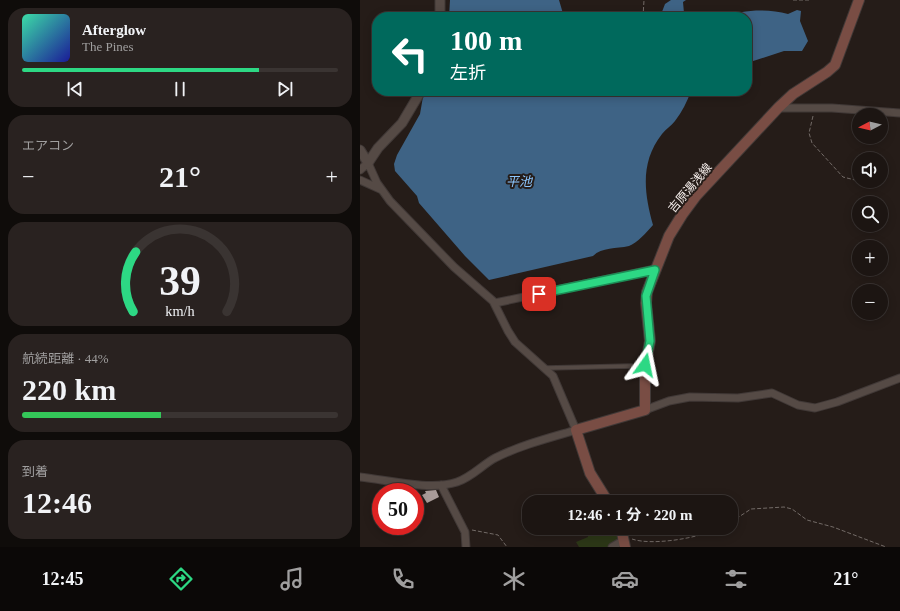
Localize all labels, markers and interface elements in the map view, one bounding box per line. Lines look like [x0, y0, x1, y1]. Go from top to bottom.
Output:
text: Afterglow [82, 22, 146, 38]
text: 100 m [450, 25, 522, 56]
icon: left [384, 28, 436, 80]
text: The Pines [82, 39, 134, 54]
text: 左折 [450, 63, 486, 83]
icon: previous [64, 78, 86, 100]
icon: pause [169, 78, 191, 100]
icon: next [274, 78, 296, 100]
north arrow [852, 108, 888, 144]
map controls [852, 108, 888, 320]
text: エアコン [22, 138, 74, 153]
button: sound [852, 152, 888, 188]
text: 21° [159, 160, 201, 193]
street label: 吉原湯浅線 [665, 161, 715, 215]
text: − [22, 164, 34, 189]
text: + [326, 164, 338, 189]
water label: 平池 [506, 174, 534, 189]
button: search [852, 196, 888, 232]
button: + [852, 240, 888, 276]
text: 39 [159, 257, 201, 303]
pin [522, 277, 556, 311]
icon: arrive [528, 283, 550, 305]
button: − [852, 284, 888, 320]
text: km/h [165, 302, 195, 318]
position arrow [624, 344, 666, 386]
text: 航続距離 · 44% [22, 351, 109, 366]
text: 220 km [22, 373, 116, 406]
text: 到着 [22, 464, 48, 479]
speed limit sign: 50 [372, 483, 424, 535]
text: 12:46 [22, 486, 92, 519]
text: 12:46 · 1 分 · 220 m [568, 507, 693, 523]
icon: directions [167, 565, 195, 593]
icon: music [278, 565, 306, 593]
icon: phone [389, 565, 417, 593]
icon: climate [500, 565, 528, 593]
icon: car [611, 565, 639, 593]
icon: filters [722, 565, 750, 593]
text: 12:45 [42, 569, 84, 589]
text: 21° [833, 569, 858, 589]

